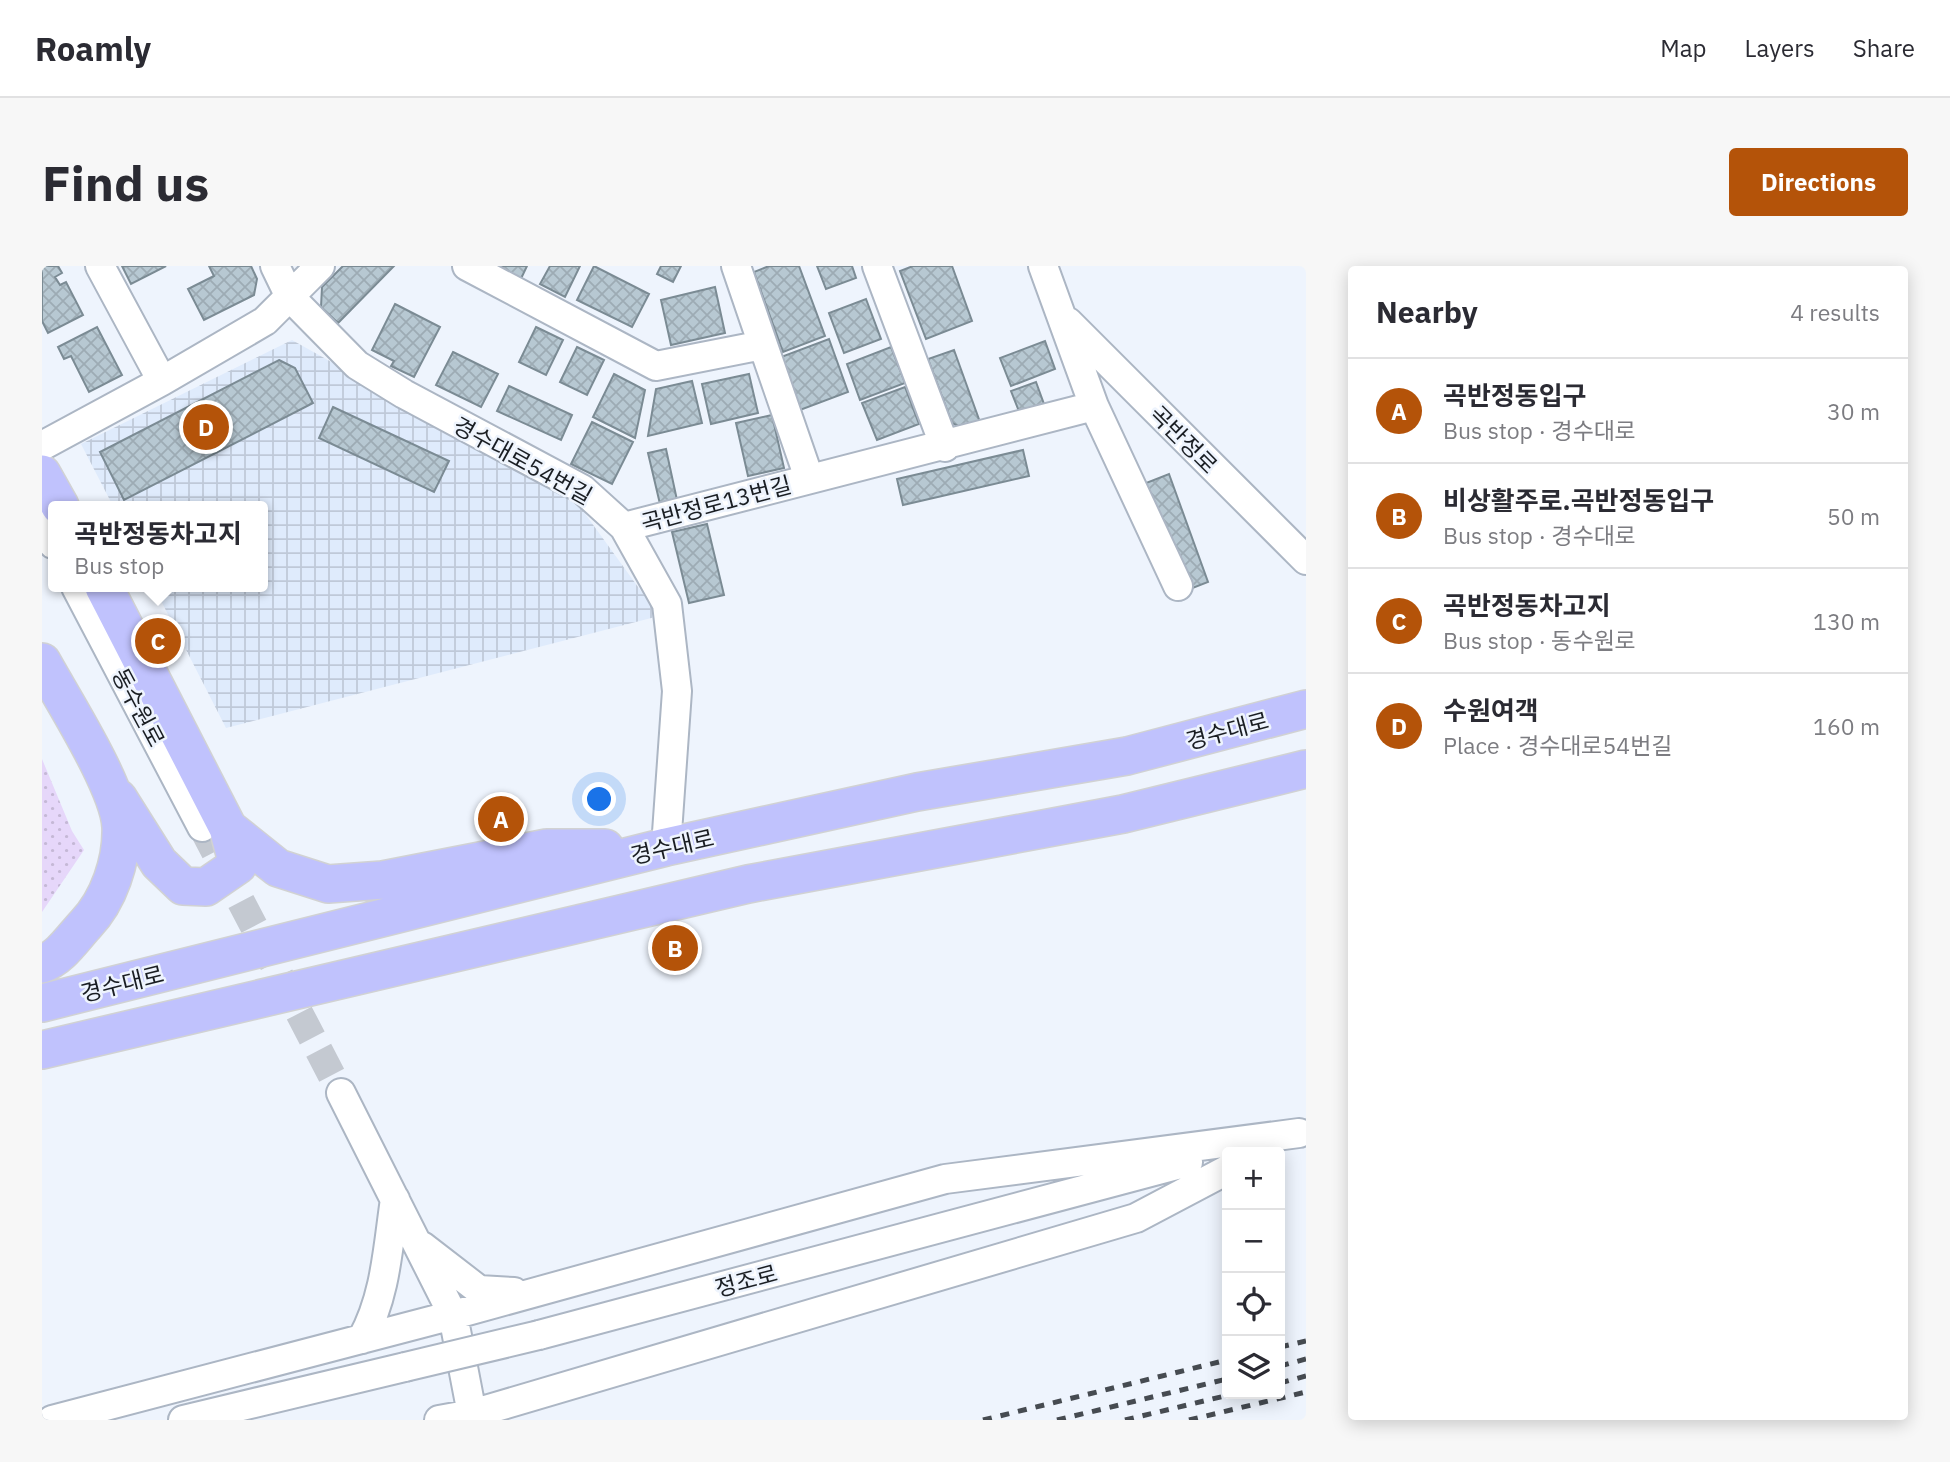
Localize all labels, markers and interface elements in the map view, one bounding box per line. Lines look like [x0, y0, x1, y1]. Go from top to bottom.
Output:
text: Roamly [35, 27, 151, 70]
text: Map [1660, 32, 1707, 64]
text: Layers [1745, 32, 1815, 64]
text: Share [1853, 32, 1915, 64]
button: Directions [1729, 148, 1908, 216]
text: Find us [42, 151, 209, 214]
text: Nearby [1376, 292, 1478, 331]
text: 4 results [1790, 297, 1880, 327]
text: 곡반정동입구 [1443, 378, 1587, 412]
text: A [1391, 396, 1407, 426]
text: 30 m [1827, 396, 1880, 426]
street label: 곡반정로 [1143, 398, 1225, 480]
pin: D [183, 401, 229, 453]
street label: 경수대로54번길 [448, 409, 598, 511]
text: Bus stop · 경수대로 [1443, 415, 1636, 445]
street label: 곡반정로13번길 [637, 469, 795, 537]
text: 비상활주로.곡반정동입구 [1443, 483, 1714, 517]
popup [48, 501, 268, 592]
text: B [1391, 501, 1407, 531]
text: 50 m [1827, 501, 1880, 531]
text: 곡반정동차고지 [74, 516, 242, 550]
text: Bus stop · 경수대로 [1443, 520, 1636, 550]
text: Bus stop [74, 550, 164, 580]
text: 곡반정동차고지 [1443, 588, 1610, 622]
text: C [1392, 606, 1406, 636]
text: 130 m [1813, 606, 1880, 636]
pin: C [135, 615, 181, 667]
text: Bus stop · 동수원로 [1443, 625, 1636, 655]
street label: 동수원로 [106, 663, 172, 751]
text: 수원여객 [1443, 693, 1539, 727]
street label: 경수대로 [1182, 705, 1272, 755]
text: D [1391, 711, 1407, 741]
text: 160 m [1813, 711, 1880, 741]
text: Place · 경수대로54번길 [1443, 730, 1672, 760]
your location [582, 782, 616, 816]
pin: A [478, 793, 524, 845]
street label: 경수대로 [627, 822, 717, 870]
pin: B [652, 922, 698, 974]
street label: 경수대로 [77, 958, 167, 1008]
map controls [1222, 1147, 1285, 1399]
button: + [1222, 1147, 1285, 1210]
button: − [1222, 1210, 1285, 1273]
street label: 정조로 [711, 1257, 781, 1303]
button: locate [1222, 1273, 1285, 1336]
button: layers [1222, 1336, 1285, 1399]

